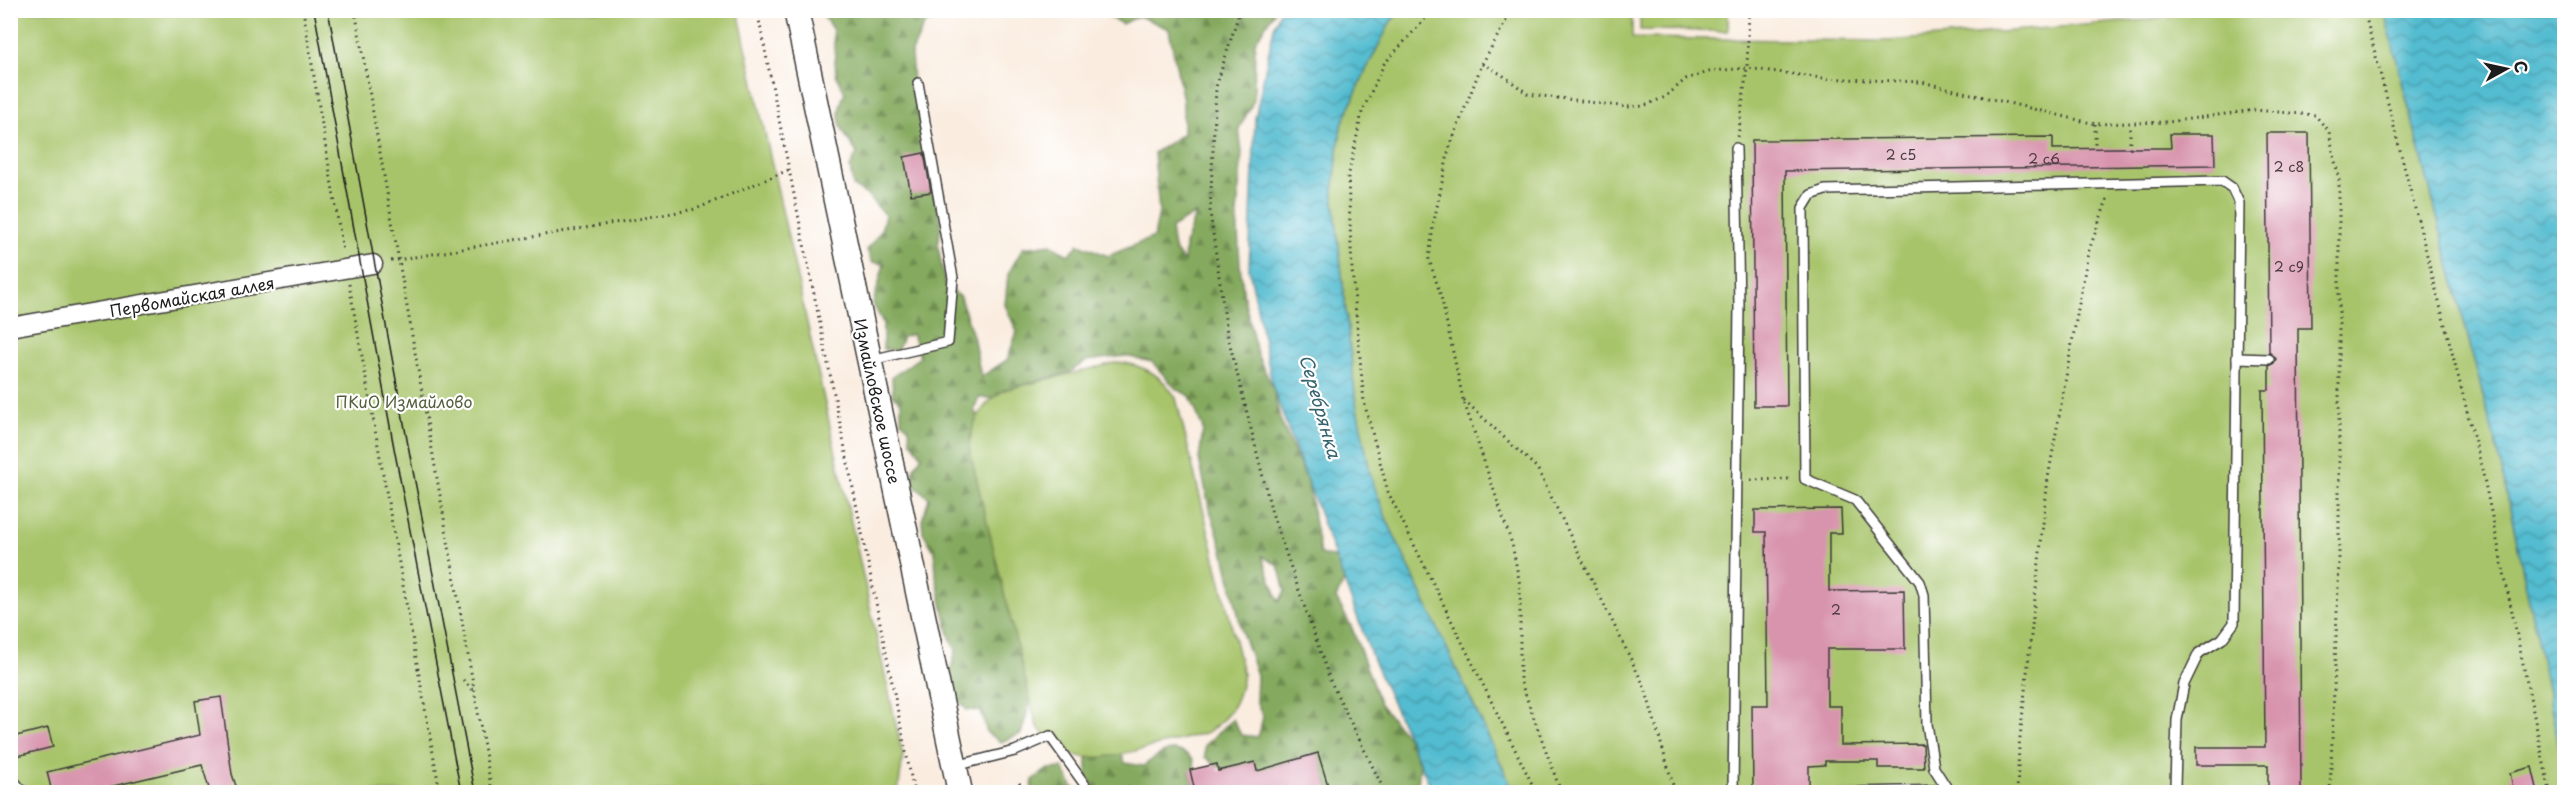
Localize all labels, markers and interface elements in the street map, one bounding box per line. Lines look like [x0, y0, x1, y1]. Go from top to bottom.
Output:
north arrow [2476, 39, 2536, 99]
text: С [2509, 59, 2535, 74]
house number: 2 с5 [1886, 144, 1916, 165]
house number: 2 с6 [2028, 148, 2060, 169]
house number: 2 с8 [2274, 156, 2304, 177]
house number: 2 с9 [2274, 256, 2304, 277]
street label: Первомайская аллея [108, 270, 276, 322]
street label: Измайловское шоссе [849, 316, 907, 486]
water label: Серебрянка [1293, 351, 1349, 462]
park label: ПКиО Измайлово [335, 389, 473, 413]
house number: 2 [1831, 599, 1841, 620]

